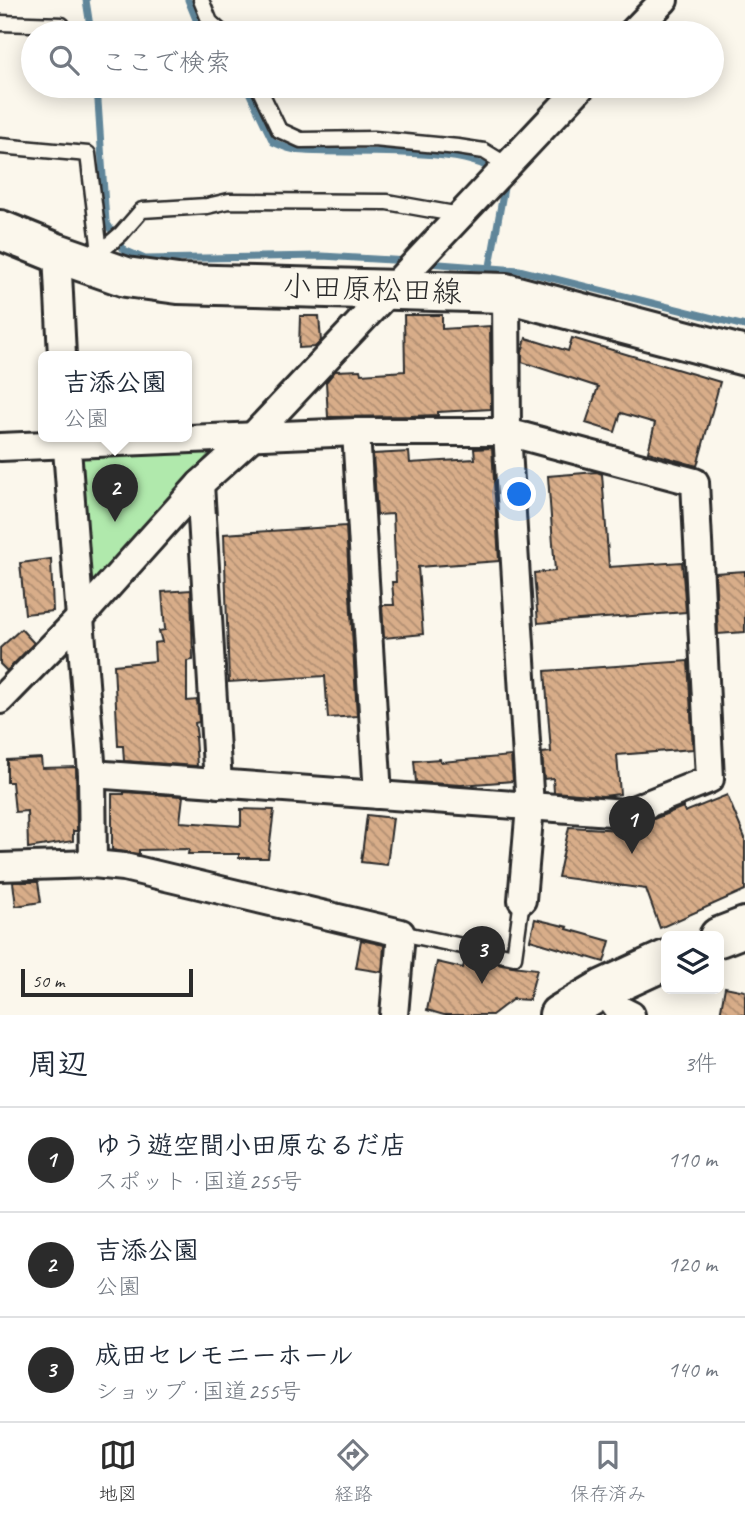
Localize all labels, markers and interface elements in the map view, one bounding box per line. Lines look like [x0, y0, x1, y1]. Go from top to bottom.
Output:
search box [21, 21, 724, 98]
icon: search [45, 41, 83, 79]
text: ここで検索 [101, 46, 231, 79]
street label: 小田原松田線 [281, 267, 463, 311]
popup [38, 351, 192, 442]
text: 吉添公園 [63, 366, 167, 399]
text: 公園 [63, 404, 109, 433]
pin: 2 [92, 464, 138, 522]
your location [502, 477, 536, 511]
pin: 1 [609, 796, 655, 854]
pin: 3 [459, 926, 505, 984]
map controls [661, 931, 724, 994]
button: layers [661, 931, 724, 994]
scale bar [21, 966, 192, 998]
text: 50 m [32, 969, 64, 993]
text: 周辺 [28, 1045, 88, 1083]
text: 3件 [684, 1049, 717, 1078]
text: ゆう遊空間小田原なるだ店 [95, 1129, 406, 1162]
text: 1 [46, 1145, 56, 1174]
text: 110 m [668, 1145, 717, 1174]
text: スポット · 国道255号 [95, 1167, 302, 1196]
text: 吉添公園 [95, 1234, 199, 1267]
text: 2 [46, 1250, 56, 1279]
text: 120 m [668, 1250, 717, 1279]
text: 公園 [95, 1272, 141, 1301]
text: 成田セレモニーホール [95, 1339, 354, 1372]
text: 3 [46, 1355, 56, 1384]
text: 140 m [668, 1355, 717, 1384]
text: ショップ · 国道255号 [95, 1377, 302, 1406]
tab: 地図 [99, 1436, 137, 1506]
tab: 経路 [334, 1436, 372, 1506]
tab: 保存済み [570, 1436, 646, 1506]

